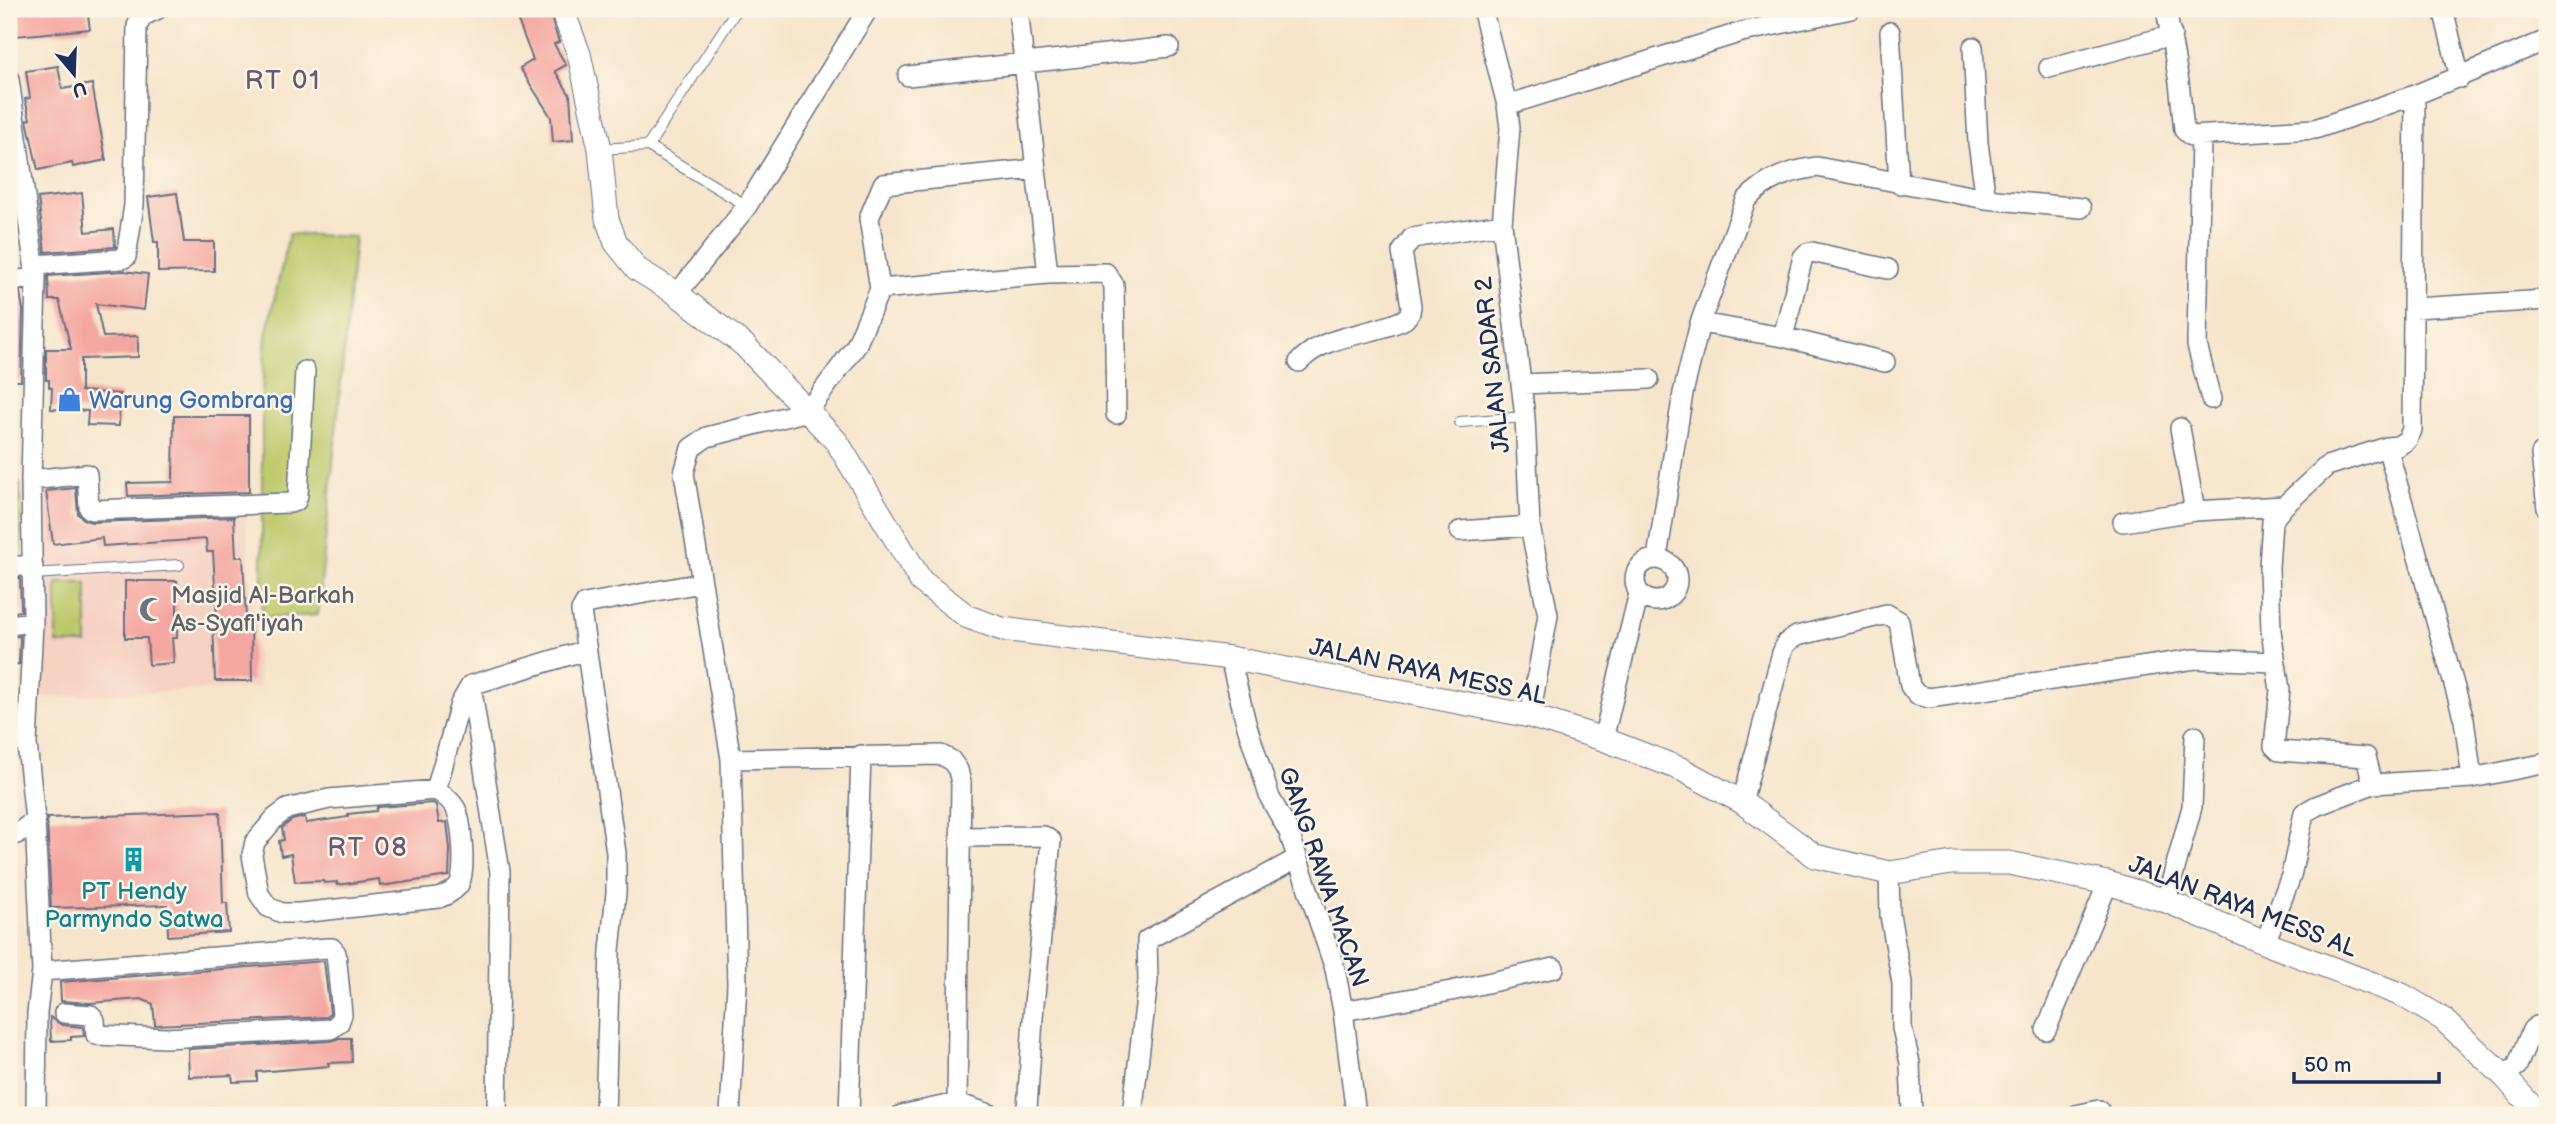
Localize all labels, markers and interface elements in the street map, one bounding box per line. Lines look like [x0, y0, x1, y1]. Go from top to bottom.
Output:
north arrow [38, 38, 108, 108]
district label: RT 01 [245, 66, 321, 97]
text: U [69, 76, 89, 102]
street label: JALAN SADAR 2 [1469, 275, 1516, 454]
shop icon: Warung Gombrang [55, 386, 83, 414]
place label: Warung Gombrang [89, 386, 293, 415]
place label: Masjid Al-Barkah As-Syafi'iyah [171, 581, 354, 638]
mosque icon: Masjid Al-Barkah As-Syafi'iyah [137, 595, 165, 623]
street label: JALAN RAYA MESS AL [1306, 632, 1550, 711]
street label: GANG RAWA MACAN [1272, 763, 1375, 991]
district label: RT 08 [327, 833, 409, 864]
building icon: PT Hendy Parmyndo Satwa [120, 846, 148, 874]
street label: JALAN RAYA MESS AL [2125, 850, 2361, 963]
place label: PT Hendy Parmyndo Satwa [45, 877, 224, 934]
scale bar [2294, 1040, 2439, 1084]
text: 50 m [2304, 1053, 2351, 1078]

